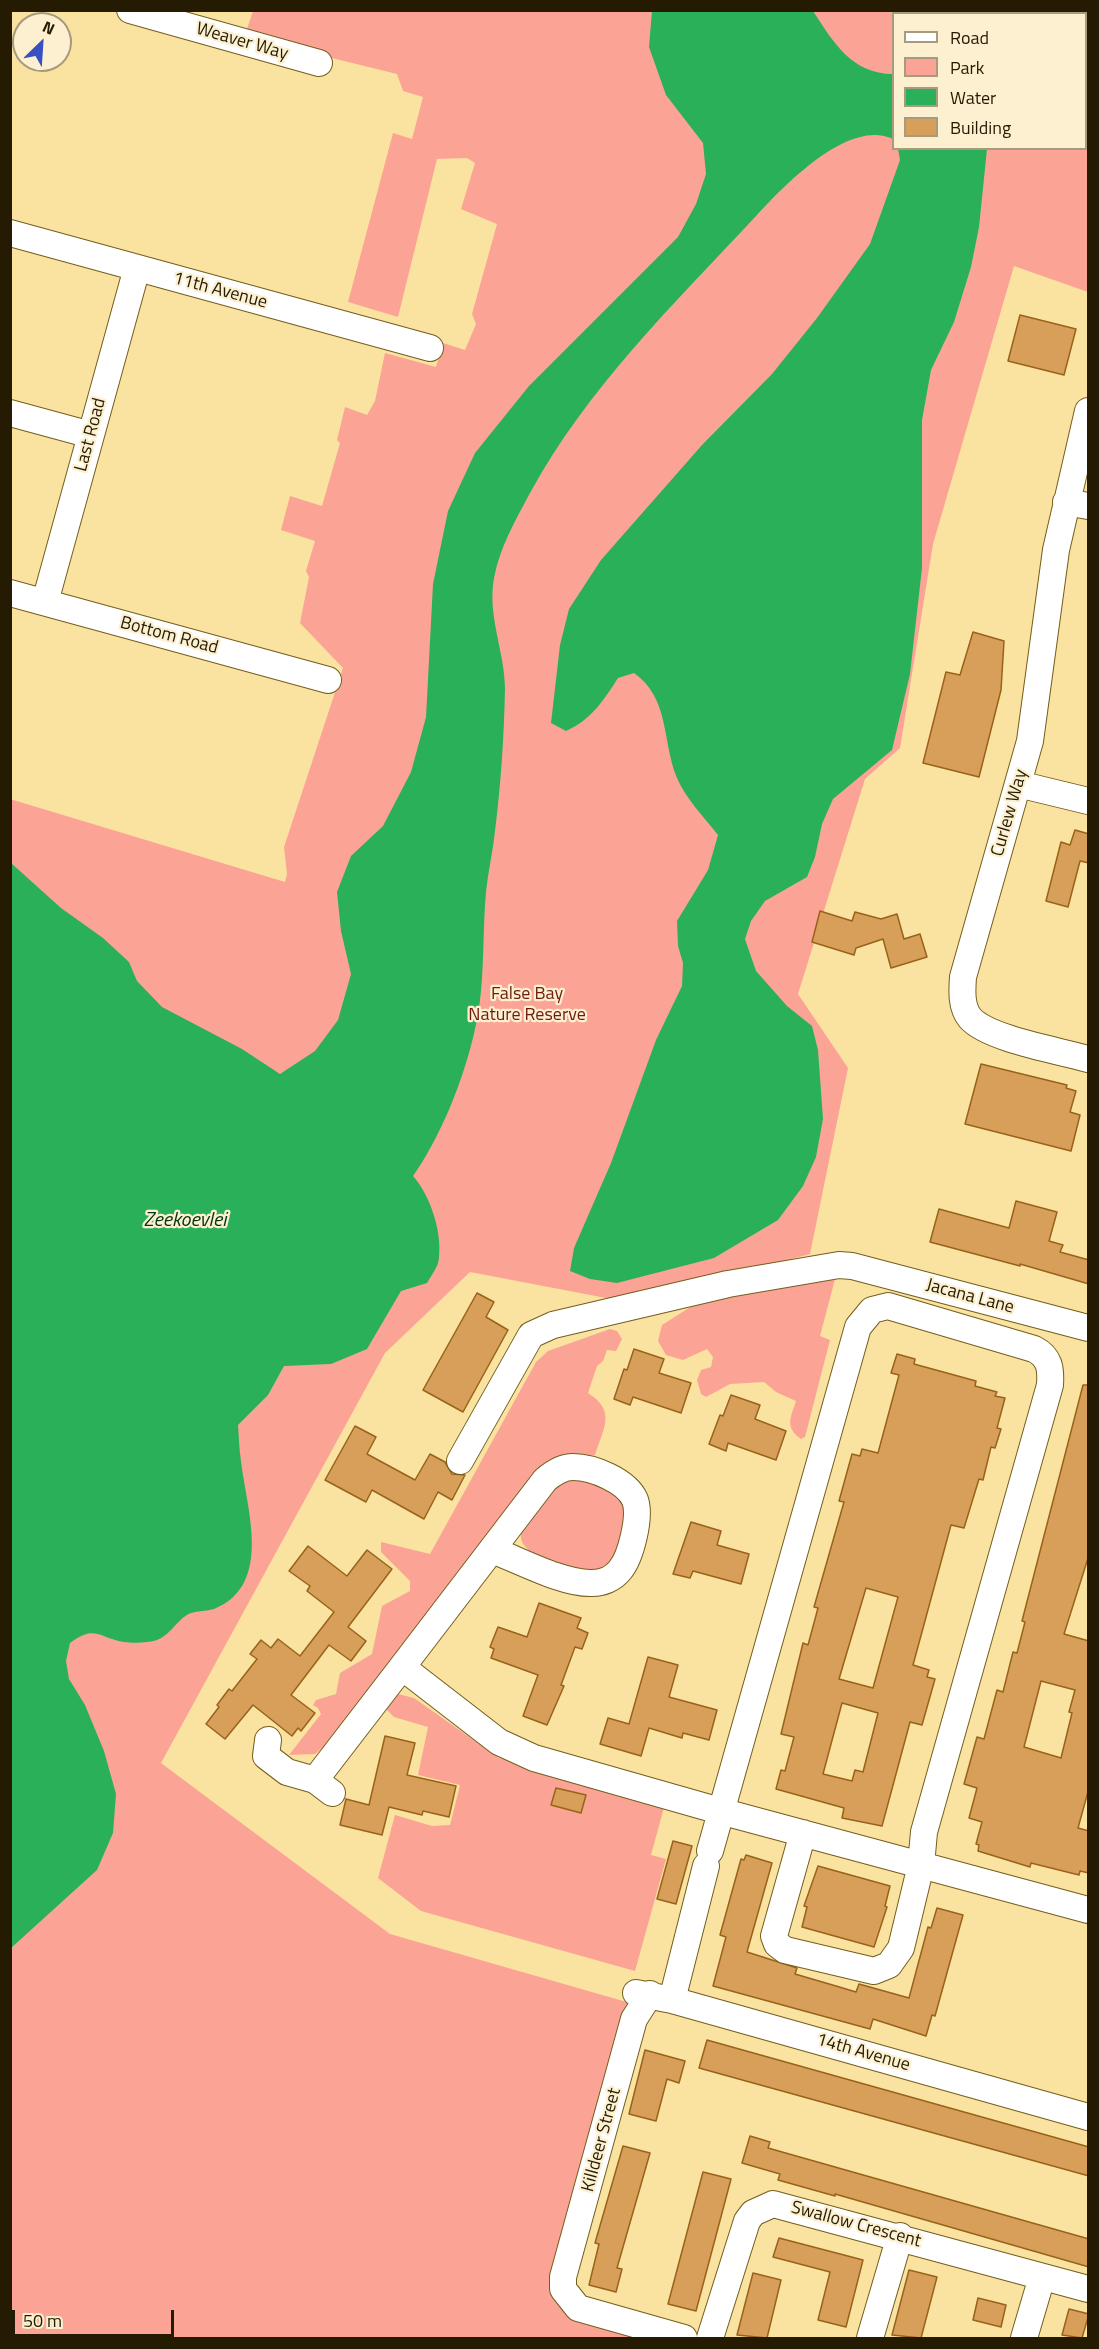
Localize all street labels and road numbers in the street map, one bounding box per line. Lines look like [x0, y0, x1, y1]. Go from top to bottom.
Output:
street label: Weaver Way [194, 19, 290, 65]
street label: 11th Avenue [171, 268, 269, 314]
street label: Last Road [71, 396, 111, 474]
street label: Bottom Road [118, 613, 220, 659]
street label: Curlew Way [987, 767, 1033, 859]
street label: Jacana Lane [924, 1275, 1016, 1319]
street label: 14th Avenue [814, 2029, 912, 2077]
street label: Killdeer Street [578, 2086, 626, 2194]
street label: Swallow Crescent [789, 2197, 923, 2253]

